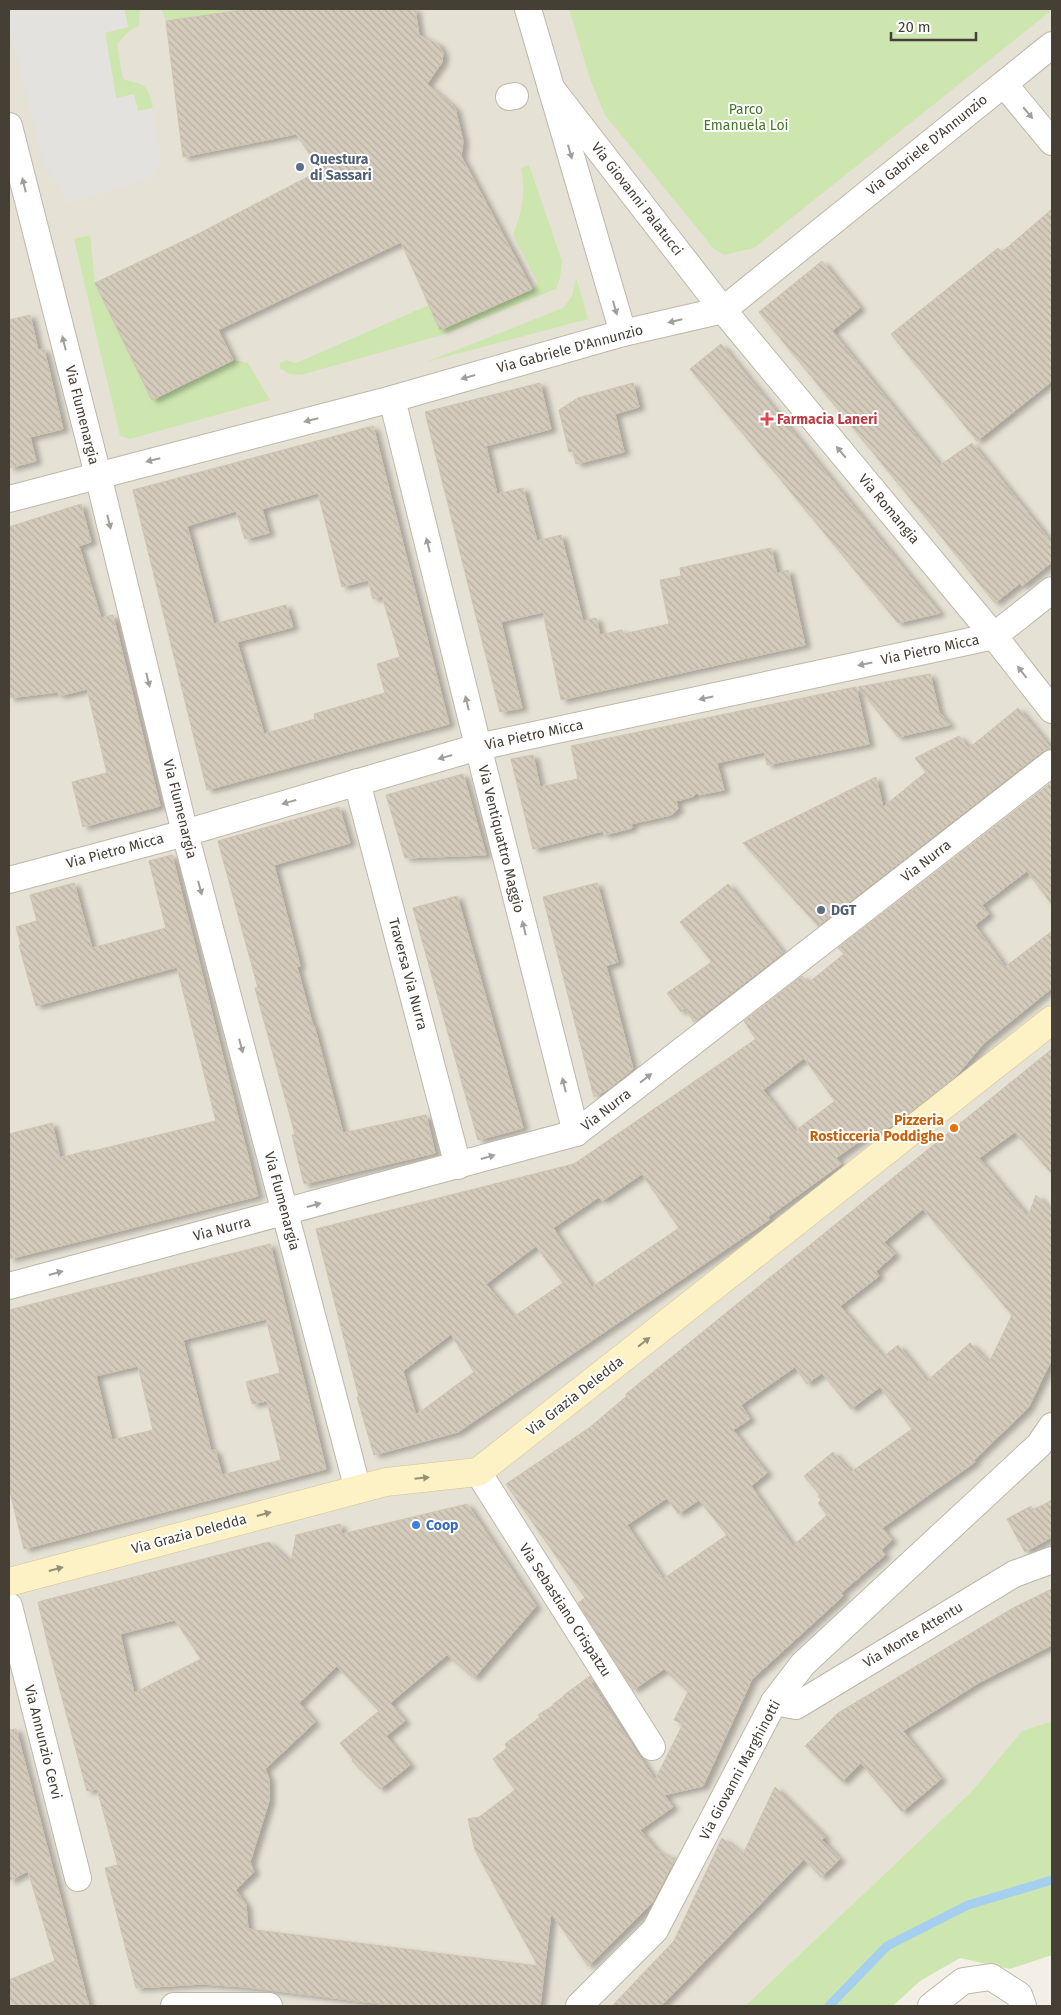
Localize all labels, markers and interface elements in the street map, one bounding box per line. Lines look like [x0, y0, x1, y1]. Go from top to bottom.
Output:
scale bar [891, 10, 976, 42]
text: 20 m [898, 18, 931, 36]
street label: Via Gabriele D'Annunzio [863, 91, 991, 199]
park label: Parco Emanuela Loi [703, 101, 789, 134]
one-way arrow [1022, 107, 1033, 119]
street label: Via Giovanni Palatucci [587, 139, 687, 259]
one-way arrow [566, 144, 574, 159]
place label: Questura di Sassari [310, 151, 372, 184]
marker: Questura di Sassari [294, 161, 306, 173]
one-way arrow [20, 178, 28, 193]
one-way arrow [612, 300, 620, 315]
one-way arrow [667, 317, 683, 325]
street label: Via Gabriele D'Annunzio [495, 321, 645, 377]
one-way arrow [60, 335, 68, 350]
street label: Via Flumenargia [61, 364, 103, 466]
one-way arrow [460, 374, 475, 382]
place label: Farmacia Laneri [777, 411, 878, 428]
marker: Farmacia Laneri [761, 413, 773, 425]
one-way arrow [303, 416, 318, 424]
one-way arrow [835, 446, 846, 459]
one-way arrow [146, 456, 161, 464]
street label: Via Romangia [855, 471, 923, 547]
one-way arrow [105, 515, 113, 530]
one-way arrow [424, 537, 432, 552]
street label: Via Pietro Micca [879, 631, 981, 669]
one-way arrow [858, 660, 873, 668]
one-way arrow [1017, 666, 1028, 679]
one-way arrow [144, 672, 152, 687]
one-way arrow [699, 694, 714, 702]
one-way arrow [463, 695, 471, 710]
street label: Via Pietro Micca [483, 716, 585, 754]
one-way arrow [438, 753, 453, 761]
street label: Via Flumenargia [159, 758, 201, 860]
street label: Via Ventiquattro Maggio [474, 763, 528, 915]
one-way arrow [282, 799, 297, 807]
street label: Via Pietro Micca [64, 830, 166, 872]
street label: Via Nurra [898, 836, 954, 886]
one-way arrow [196, 881, 204, 896]
place label: DGT [831, 902, 857, 919]
marker: DGT [815, 904, 827, 916]
street label: Traversa Via Nurra [385, 916, 431, 1032]
one-way arrow [520, 920, 528, 936]
one-way arrow [237, 1038, 245, 1053]
one-way arrow [639, 1073, 652, 1084]
one-way arrow [560, 1078, 568, 1093]
street label: Via Nurra [578, 1085, 634, 1135]
place label: Pizzeria Rosticceria Poddighe [810, 1112, 944, 1145]
marker: Pizzeria Rosticceria Poddighe [948, 1122, 960, 1134]
street label: Via Flumenargia [261, 1150, 303, 1252]
one-way arrow [481, 1153, 496, 1161]
one-way arrow [307, 1200, 322, 1208]
street label: Via Nurra [191, 1213, 253, 1245]
one-way arrow [48, 1269, 63, 1277]
one-way arrow [637, 1336, 650, 1347]
street label: Via Grazia Deledda [523, 1353, 627, 1439]
one-way arrow [414, 1474, 430, 1482]
street label: Via Grazia Deledda [130, 1510, 248, 1558]
one-way arrow [256, 1510, 271, 1518]
place label: Coop [426, 1517, 458, 1534]
marker: Coop [410, 1519, 422, 1531]
street label: Via Sebastiano Crispatzu [515, 1540, 615, 1680]
one-way arrow [48, 1565, 63, 1573]
street label: Via Monte Attentu [860, 1598, 966, 1672]
street label: Via Annunzio Cervi [21, 1683, 65, 1801]
street label: Via Giovanni Marghinotti [696, 1697, 784, 1843]

